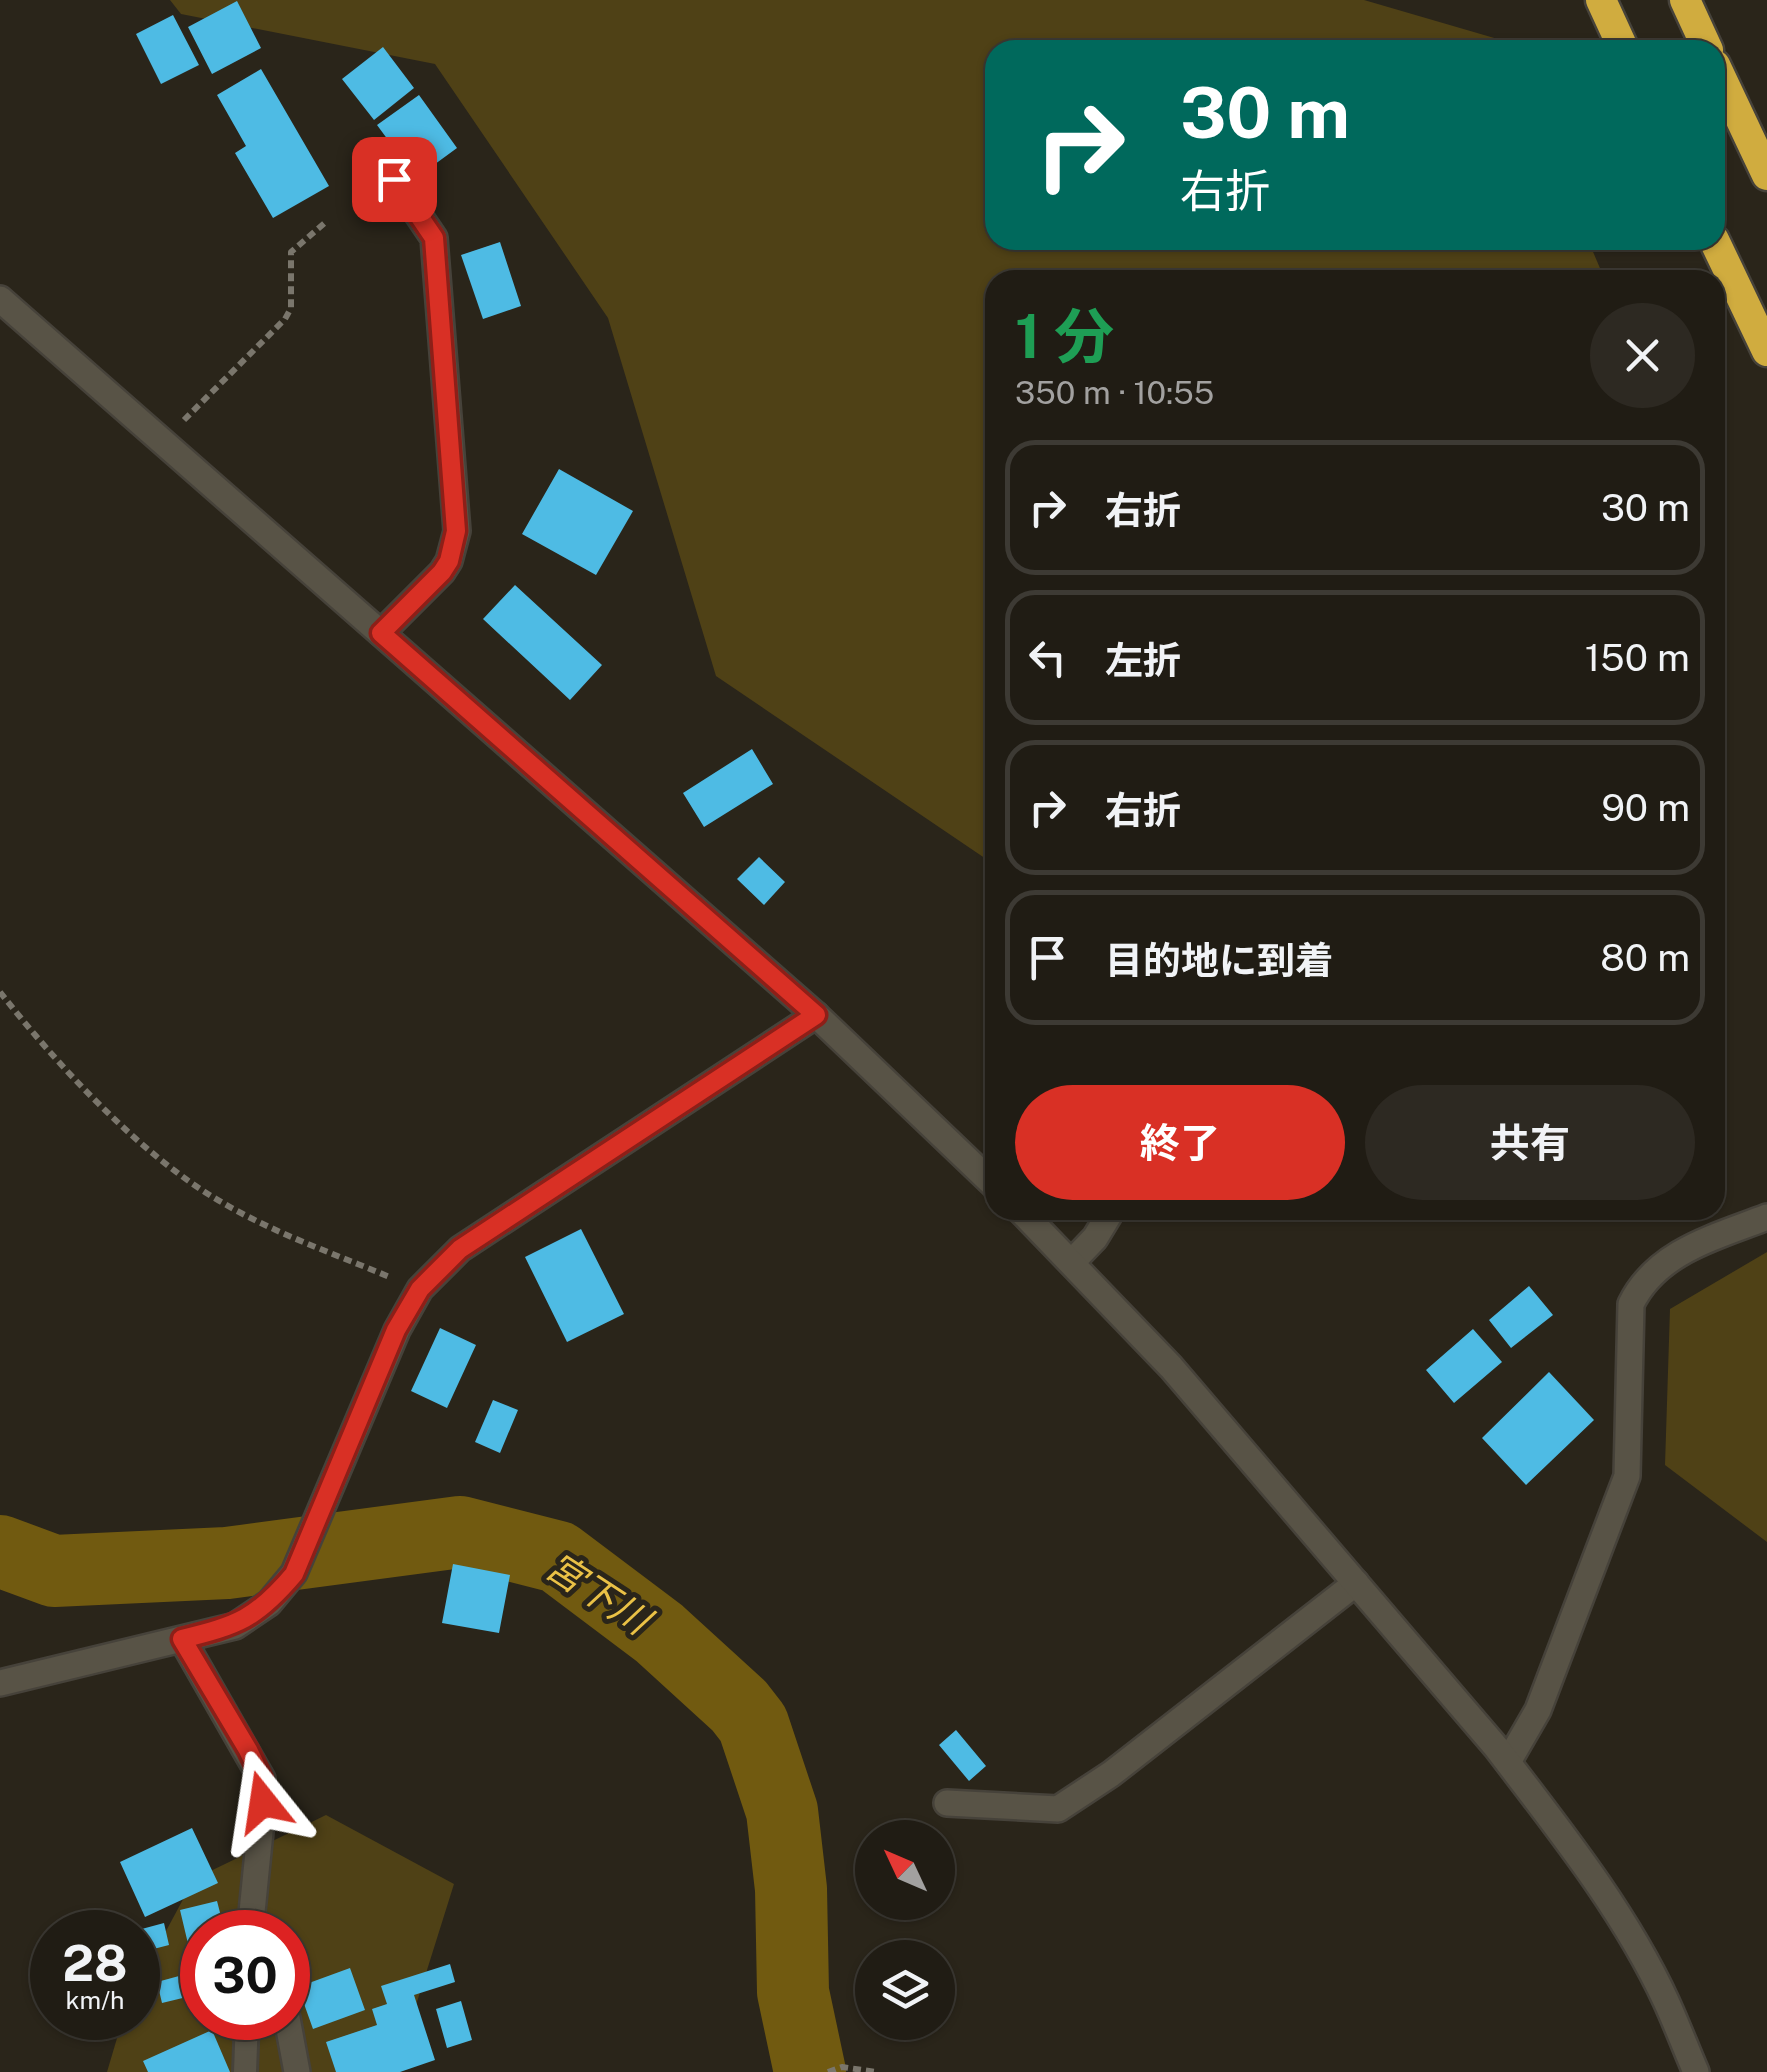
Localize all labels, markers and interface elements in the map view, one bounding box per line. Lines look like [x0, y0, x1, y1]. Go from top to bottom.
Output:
text: 30 m [1180, 71, 1350, 154]
icon: right [1015, 80, 1145, 210]
pin [352, 137, 437, 222]
icon: arrive [367, 152, 422, 207]
text: 右折 [1180, 164, 1270, 217]
text: 1 分 [1015, 301, 1114, 372]
button: close [1590, 303, 1695, 408]
text: 350 m · 10:55 [1015, 374, 1214, 411]
icon: right [1020, 480, 1075, 535]
text: 30 m [1601, 485, 1690, 530]
text: 右折 [1105, 488, 1181, 533]
icon: left [1020, 630, 1075, 685]
text: 150 m [1585, 635, 1690, 680]
text: 左折 [1105, 638, 1181, 683]
icon: right [1020, 780, 1075, 835]
text: 90 m [1601, 785, 1690, 830]
text: 右折 [1105, 788, 1181, 833]
icon: arrive [1020, 930, 1075, 985]
text: 80 m [1600, 935, 1690, 980]
text: 目的地に到着 [1105, 938, 1333, 983]
button: 終了 [1015, 1085, 1345, 1200]
button: 共有 [1365, 1085, 1695, 1200]
water label: 宮下川 [538, 1543, 661, 1645]
position arrow [211, 1750, 315, 1854]
north arrow [855, 1820, 955, 1920]
map controls [855, 1820, 955, 2040]
speed limit sign: 30 [180, 1910, 310, 2040]
text: 28 [62, 1933, 128, 1992]
button: layers [855, 1940, 955, 2040]
text: km/h [66, 1985, 124, 2015]

